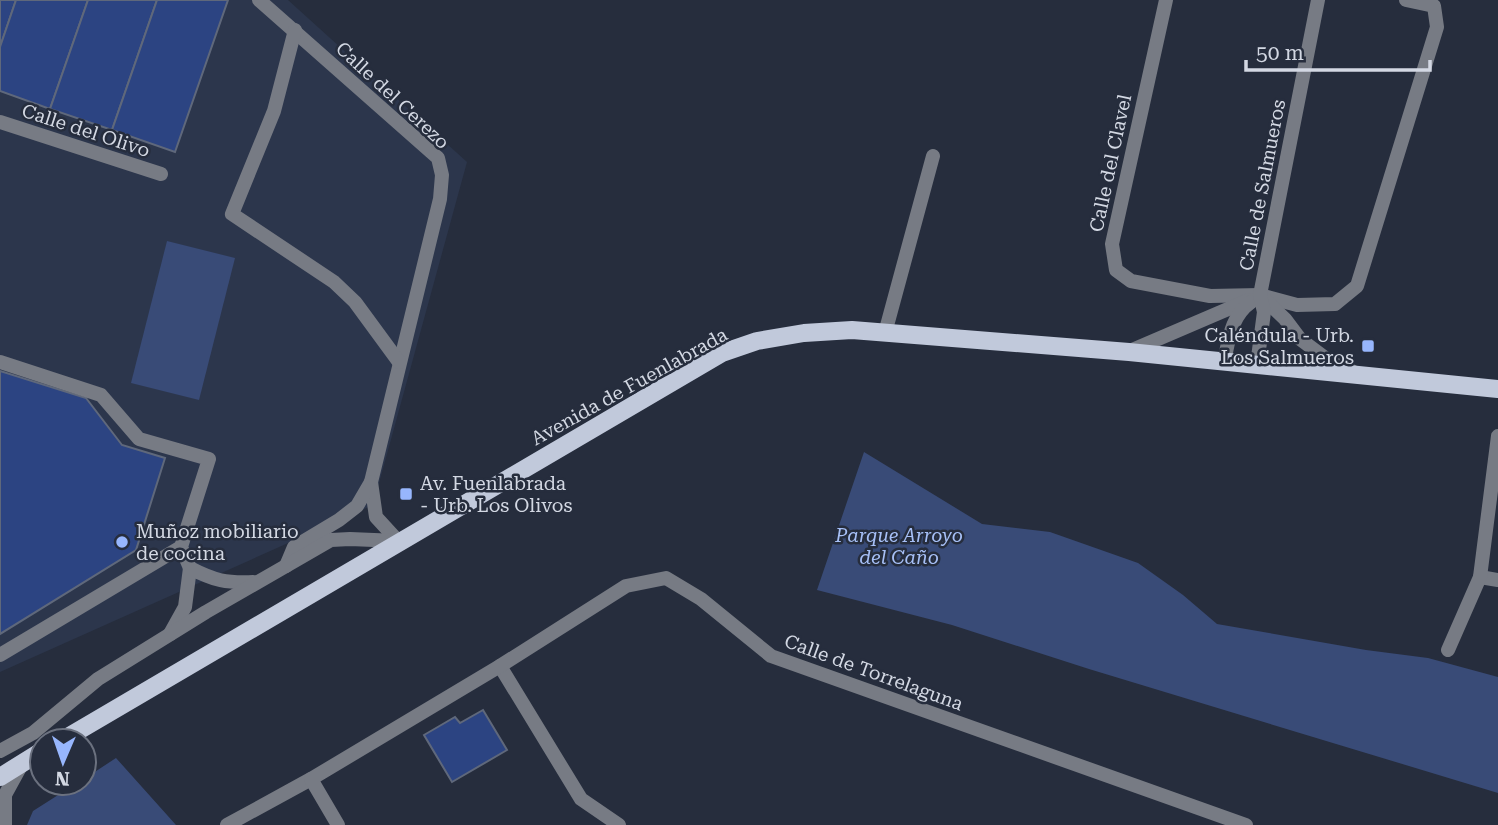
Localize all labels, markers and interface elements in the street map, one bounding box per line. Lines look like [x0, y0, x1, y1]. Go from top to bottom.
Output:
scale bar [1246, 28, 1430, 72]
street label: Calle del Cerezo [331, 37, 454, 154]
text: 50 m [1256, 41, 1304, 65]
street label: Calle del Clavel [1085, 92, 1136, 234]
street label: Calle de Salmueros [1235, 97, 1290, 273]
street label: Calle del Olivo [19, 99, 153, 162]
street label: Avenida de Fuenlabrada [527, 322, 732, 450]
place label: Caléndula - Urb. Los Salmueros [1204, 324, 1354, 369]
marker: Caléndula - Urb. Los Salmueros [1360, 338, 1376, 354]
place label: Av. Fuenlabrada - Urb. Los Olivos [420, 472, 573, 517]
marker: Av. Fuenlabrada - Urb. Los Olivos [398, 486, 414, 502]
place label: Muñoz mobiliario de cocina [136, 520, 299, 565]
park label: Parque Arroyo del Caño [834, 524, 963, 569]
marker: Muñoz mobiliario de cocina [114, 534, 130, 550]
street label: Calle de Torrelaguna [781, 629, 967, 716]
north arrow [28, 727, 98, 797]
text: N [54, 767, 70, 790]

